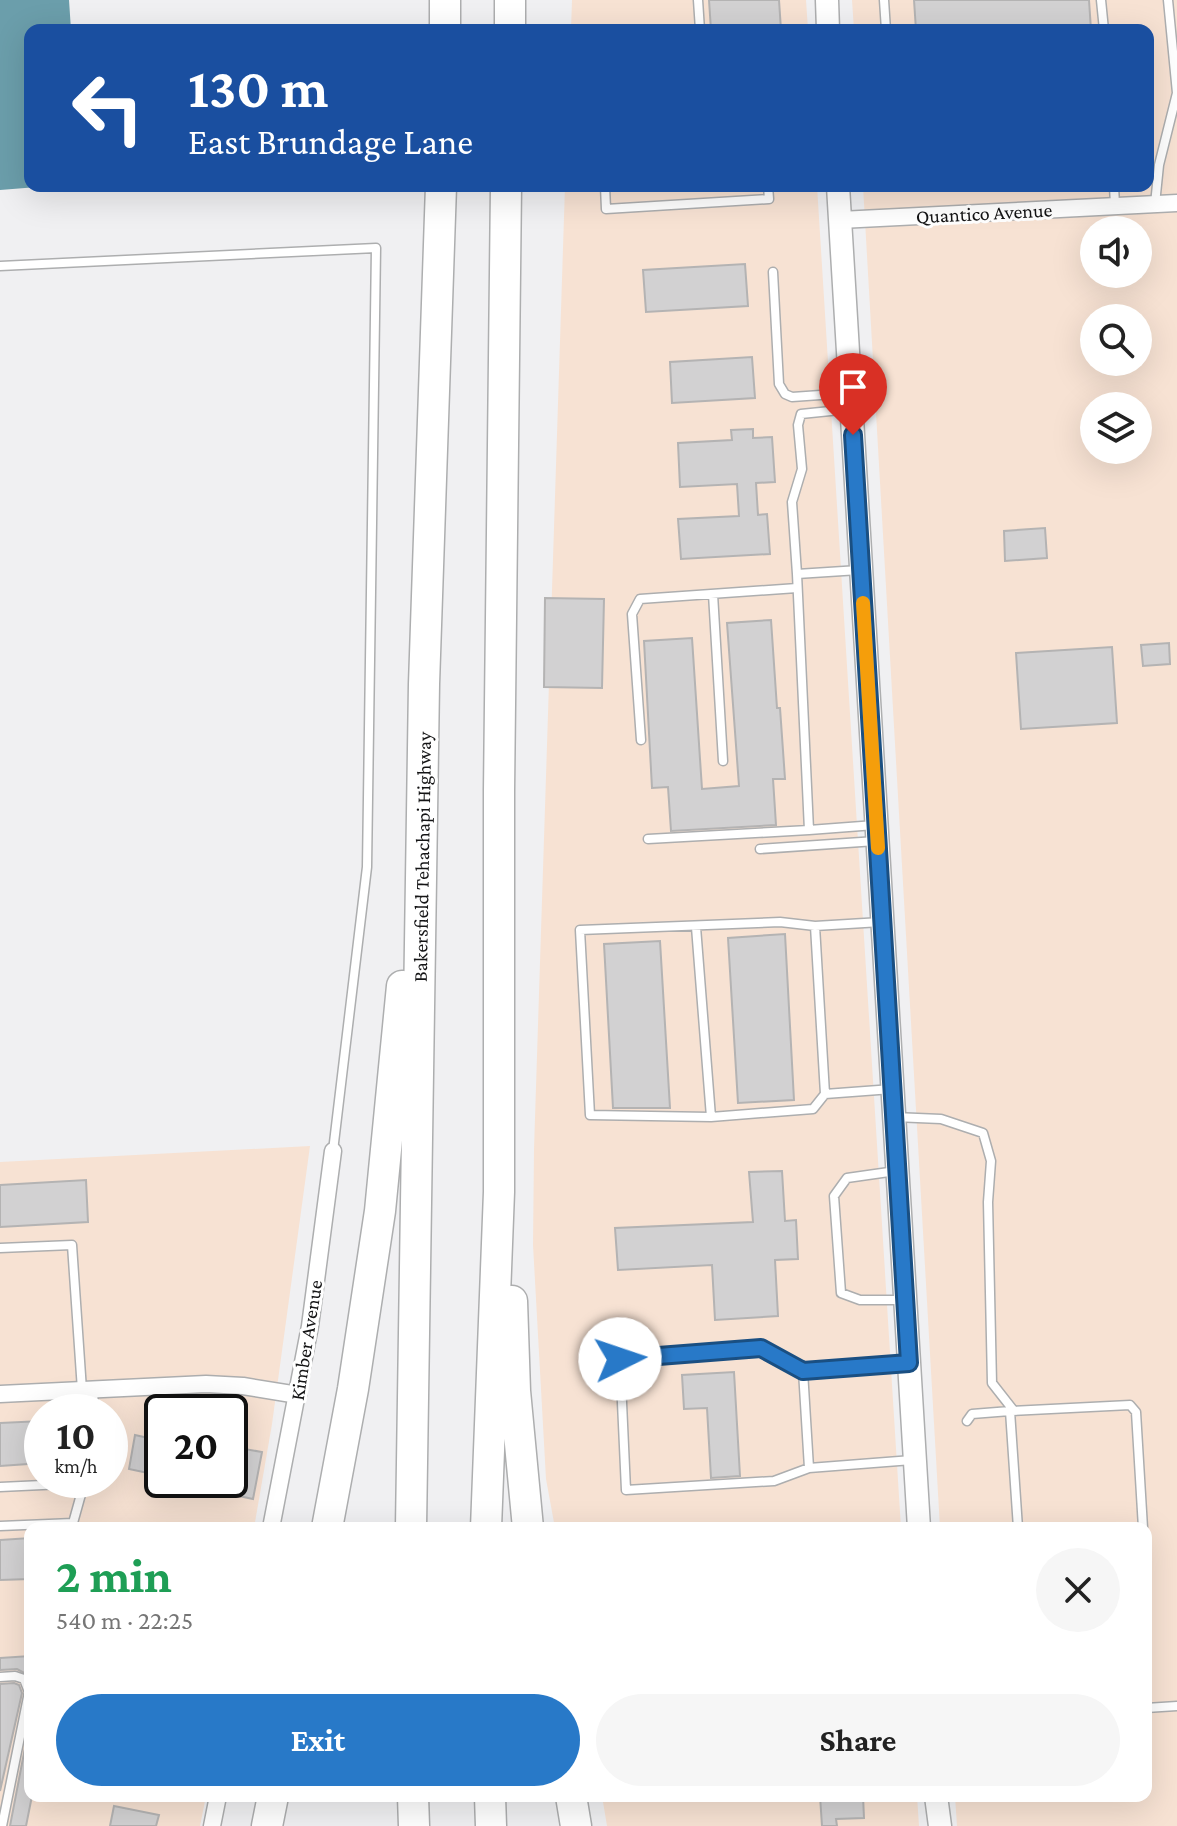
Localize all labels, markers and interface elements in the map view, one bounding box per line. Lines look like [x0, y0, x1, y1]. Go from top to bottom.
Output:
icon: left [56, 56, 160, 160]
text: 130 m [188, 57, 329, 119]
text: East Brundage Lane [188, 122, 473, 162]
street label: Quantico Avenue [915, 198, 1053, 228]
map controls [1080, 216, 1152, 464]
button: sound [1080, 216, 1152, 288]
button: search [1080, 304, 1152, 376]
pin [819, 353, 887, 435]
icon: arrive [831, 365, 875, 409]
button: layers [1080, 392, 1152, 464]
street label: Bakersfield Tehachapi Highway [409, 731, 436, 982]
street label: Kimber Avenue [286, 1278, 326, 1402]
position arrow [578, 1317, 662, 1401]
speed limit sign: 20 [144, 1394, 248, 1498]
text: 10 [56, 1413, 96, 1458]
text: km/h [54, 1455, 98, 1477]
button: close [1036, 1548, 1120, 1632]
text: 2 min [56, 1549, 172, 1602]
text: 540 m · 22:25 [56, 1606, 193, 1635]
button: Exit [56, 1694, 580, 1786]
button: Share [596, 1694, 1120, 1786]

